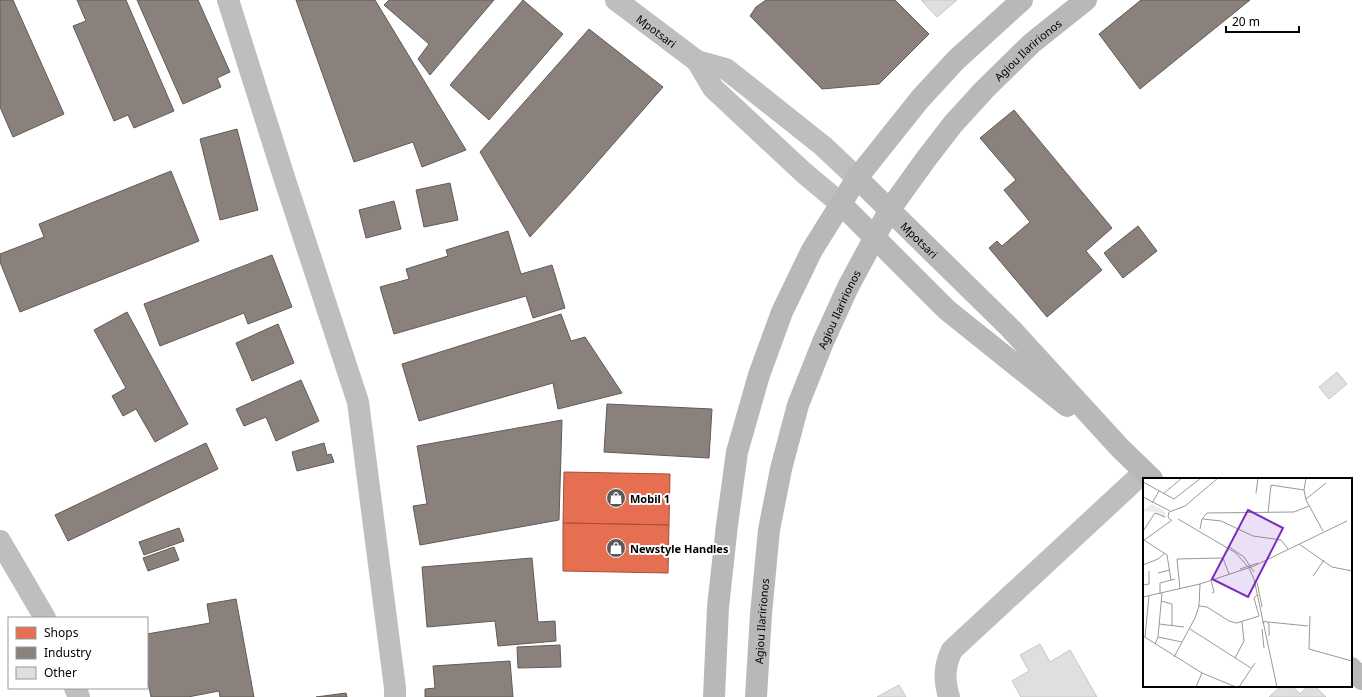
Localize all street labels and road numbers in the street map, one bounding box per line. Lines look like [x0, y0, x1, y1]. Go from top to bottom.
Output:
street label: Mpotsari [634, 11, 680, 51]
street label: Agiou Ilaririonos [991, 15, 1064, 84]
street label: Mpotsari [898, 218, 942, 261]
street label: Agiou Ilaririonos [814, 267, 864, 351]
street label: Agiou Ilaririonos [751, 578, 772, 664]

